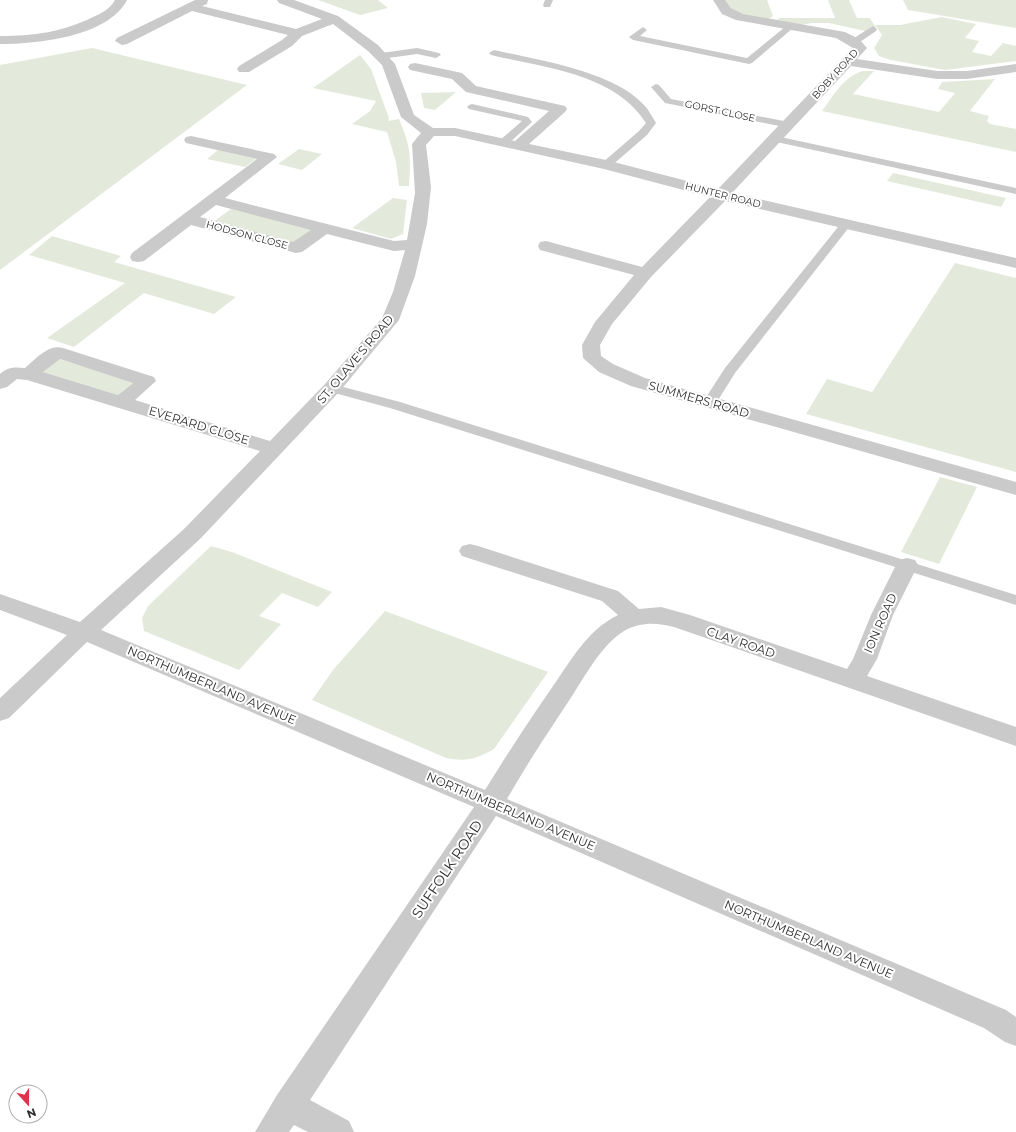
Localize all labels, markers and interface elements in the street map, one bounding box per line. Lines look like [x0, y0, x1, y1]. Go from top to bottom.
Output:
street label: BOBY ROAD [809, 46, 861, 102]
street label: GORST CLOSE [684, 97, 757, 125]
street label: HUNTER ROAD [684, 179, 762, 211]
street label: HODSON CLOSE [205, 218, 290, 252]
street label: ST. OLAVE'S ROAD [314, 312, 396, 406]
street label: SUMMERS ROAD [647, 377, 751, 421]
street label: EVERARD CLOSE [147, 403, 251, 447]
street label: ION ROAD [860, 591, 900, 655]
street label: CLAY ROAD [705, 623, 777, 661]
street label: NORTHUMBERLAND AVENUE [125, 643, 299, 727]
street label: NORTHUMBERLAND AVENUE [424, 769, 598, 853]
street label: SUFFOLK ROAD [408, 817, 486, 921]
street label: NORTHUMBERLAND AVENUE [722, 897, 896, 981]
north arrow [8, 1084, 48, 1124]
text: N [25, 1105, 38, 1121]

